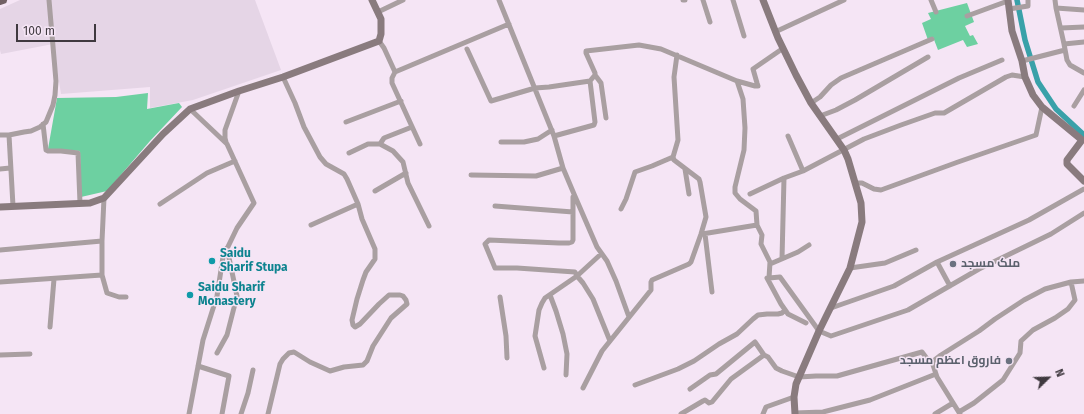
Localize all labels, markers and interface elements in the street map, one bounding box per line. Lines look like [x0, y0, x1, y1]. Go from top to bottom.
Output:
scale bar [18, 16, 98, 42]
text: 100 m [23, 24, 55, 38]
place label: Saidu Sharif Stupa [220, 247, 288, 275]
marker: Saidu Sharif Stupa [207, 256, 217, 266]
place label: ملک مسجد [961, 257, 1020, 271]
marker: ملک مسجد [948, 259, 958, 269]
place label: Saidu Sharif Monastery [198, 281, 265, 309]
marker: Saidu Sharif Monastery [185, 290, 195, 300]
place label: فاروق اعظم مسجد [900, 354, 1001, 368]
marker: فاروق اعظم مسجد [1004, 356, 1014, 366]
north arrow [1028, 358, 1068, 398]
text: N [1052, 367, 1067, 379]

